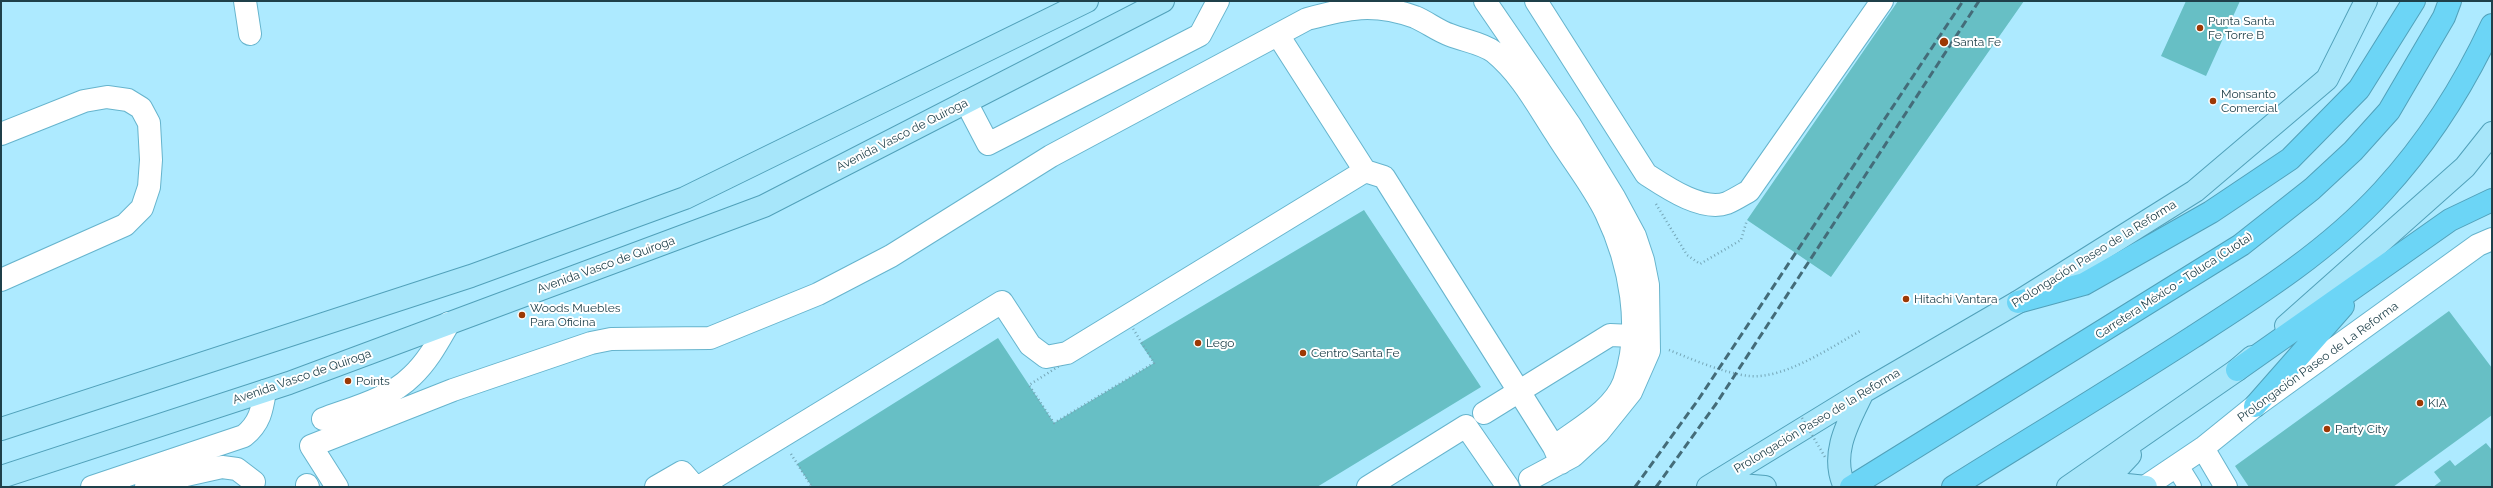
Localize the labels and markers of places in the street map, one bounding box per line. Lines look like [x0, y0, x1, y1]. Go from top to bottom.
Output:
place label: Punta Santa Fe Torre B [2208, 14, 2274, 42]
marker: Punta Santa Fe Torre B [2195, 23, 2205, 33]
place label: Santa Fe [1953, 35, 2001, 49]
marker: Santa Fe [1938, 36, 1950, 48]
place label: Monsanto Comercial [2221, 87, 2277, 115]
marker: Monsanto Comercial [2208, 96, 2218, 106]
place label: Hitachi Vantara [1914, 292, 1998, 306]
marker: Hitachi Vantara [1901, 294, 1911, 304]
place label: Woods Muebles Para Oficina [530, 301, 621, 329]
marker: Woods Muebles Para Oficina [517, 310, 527, 320]
place label: Lego [1206, 336, 1234, 350]
marker: Lego [1193, 338, 1203, 348]
place label: Centro Santa Fe [1311, 346, 1400, 360]
marker: Centro Santa Fe [1298, 348, 1308, 358]
place label: Points [356, 374, 390, 388]
marker: Points [343, 376, 353, 386]
place label: KIA [2428, 396, 2447, 410]
marker: KIA [2415, 398, 2425, 408]
place label: Party City [2335, 422, 2388, 436]
marker: Party City [2322, 424, 2332, 434]

